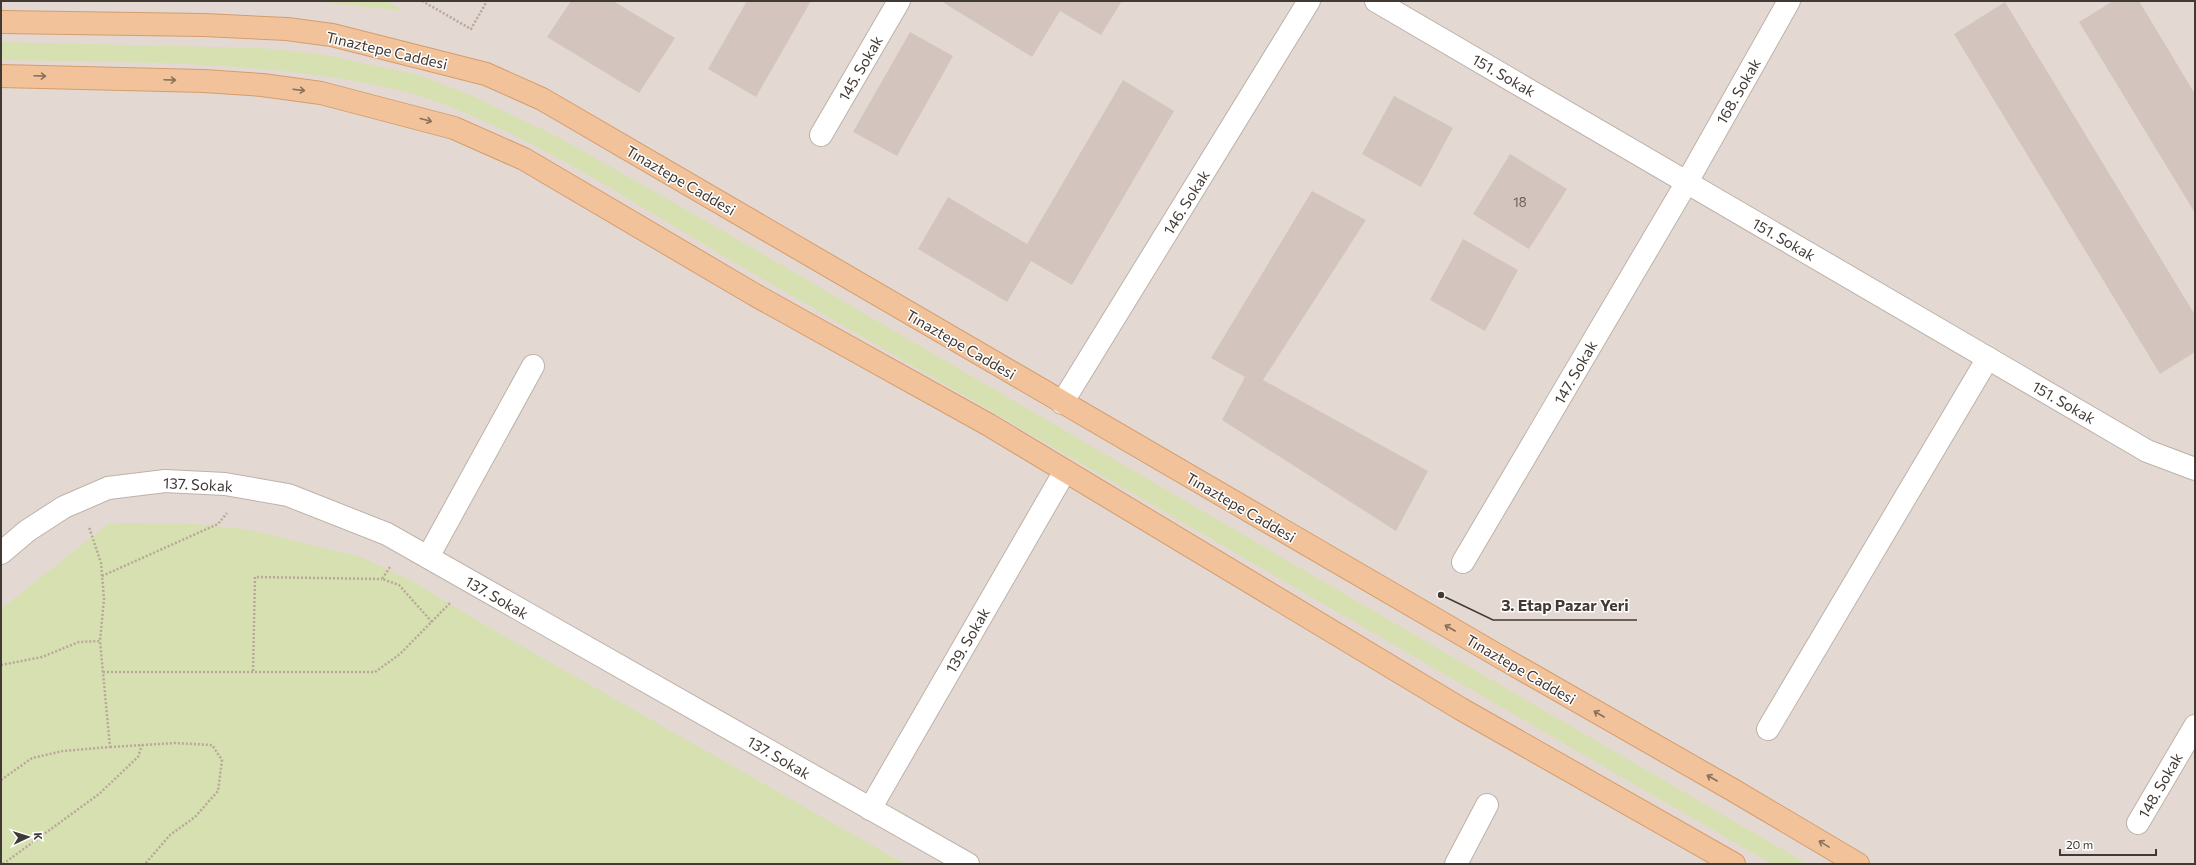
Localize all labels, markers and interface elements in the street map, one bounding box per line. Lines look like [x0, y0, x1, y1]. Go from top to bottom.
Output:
street label: Tınaztepe Caddesi [325, 27, 449, 73]
street label: 145. Sokak [834, 32, 886, 104]
street label: 151. Sokak [1469, 50, 1539, 100]
street label: 168. Sokak [1712, 55, 1764, 127]
one-way arrow [33, 73, 46, 80]
one-way arrow [163, 76, 176, 84]
one-way arrow [293, 86, 306, 94]
one-way arrow [419, 117, 432, 124]
street label: Tınaztepe Caddesi [623, 141, 739, 219]
street label: 146. Sokak [1159, 166, 1213, 238]
house number: 18 [1513, 194, 1527, 210]
street label: 151. Sokak [1749, 214, 1819, 264]
street label: Tınaztepe Caddesi [903, 305, 1019, 383]
street label: 147. Sokak [1550, 337, 1600, 407]
street label: 151. Sokak [2029, 377, 2099, 427]
street label: Tınaztepe Caddesi [1183, 468, 1299, 546]
street label: 137. Sokak [163, 473, 233, 495]
street label: 137. Sokak [462, 572, 532, 622]
callout: 3. Etap Pazar Yeri [1493, 592, 1637, 620]
text: 3. Etap Pazar Yeri [1501, 595, 1629, 614]
street label: 139. Sokak [941, 604, 993, 676]
one-way arrow [1444, 624, 1456, 632]
street label: Tınaztepe Caddesi [1463, 630, 1579, 708]
one-way arrow [1593, 709, 1605, 717]
street label: 137. Sokak [744, 732, 814, 782]
street label: 148. Sokak [2134, 749, 2186, 821]
one-way arrow [1706, 773, 1718, 781]
north arrow [8, 817, 48, 857]
scale bar [2060, 831, 2156, 857]
text: K [32, 832, 45, 841]
text: 20 m [2066, 837, 2093, 851]
one-way arrow [1819, 840, 1830, 848]

